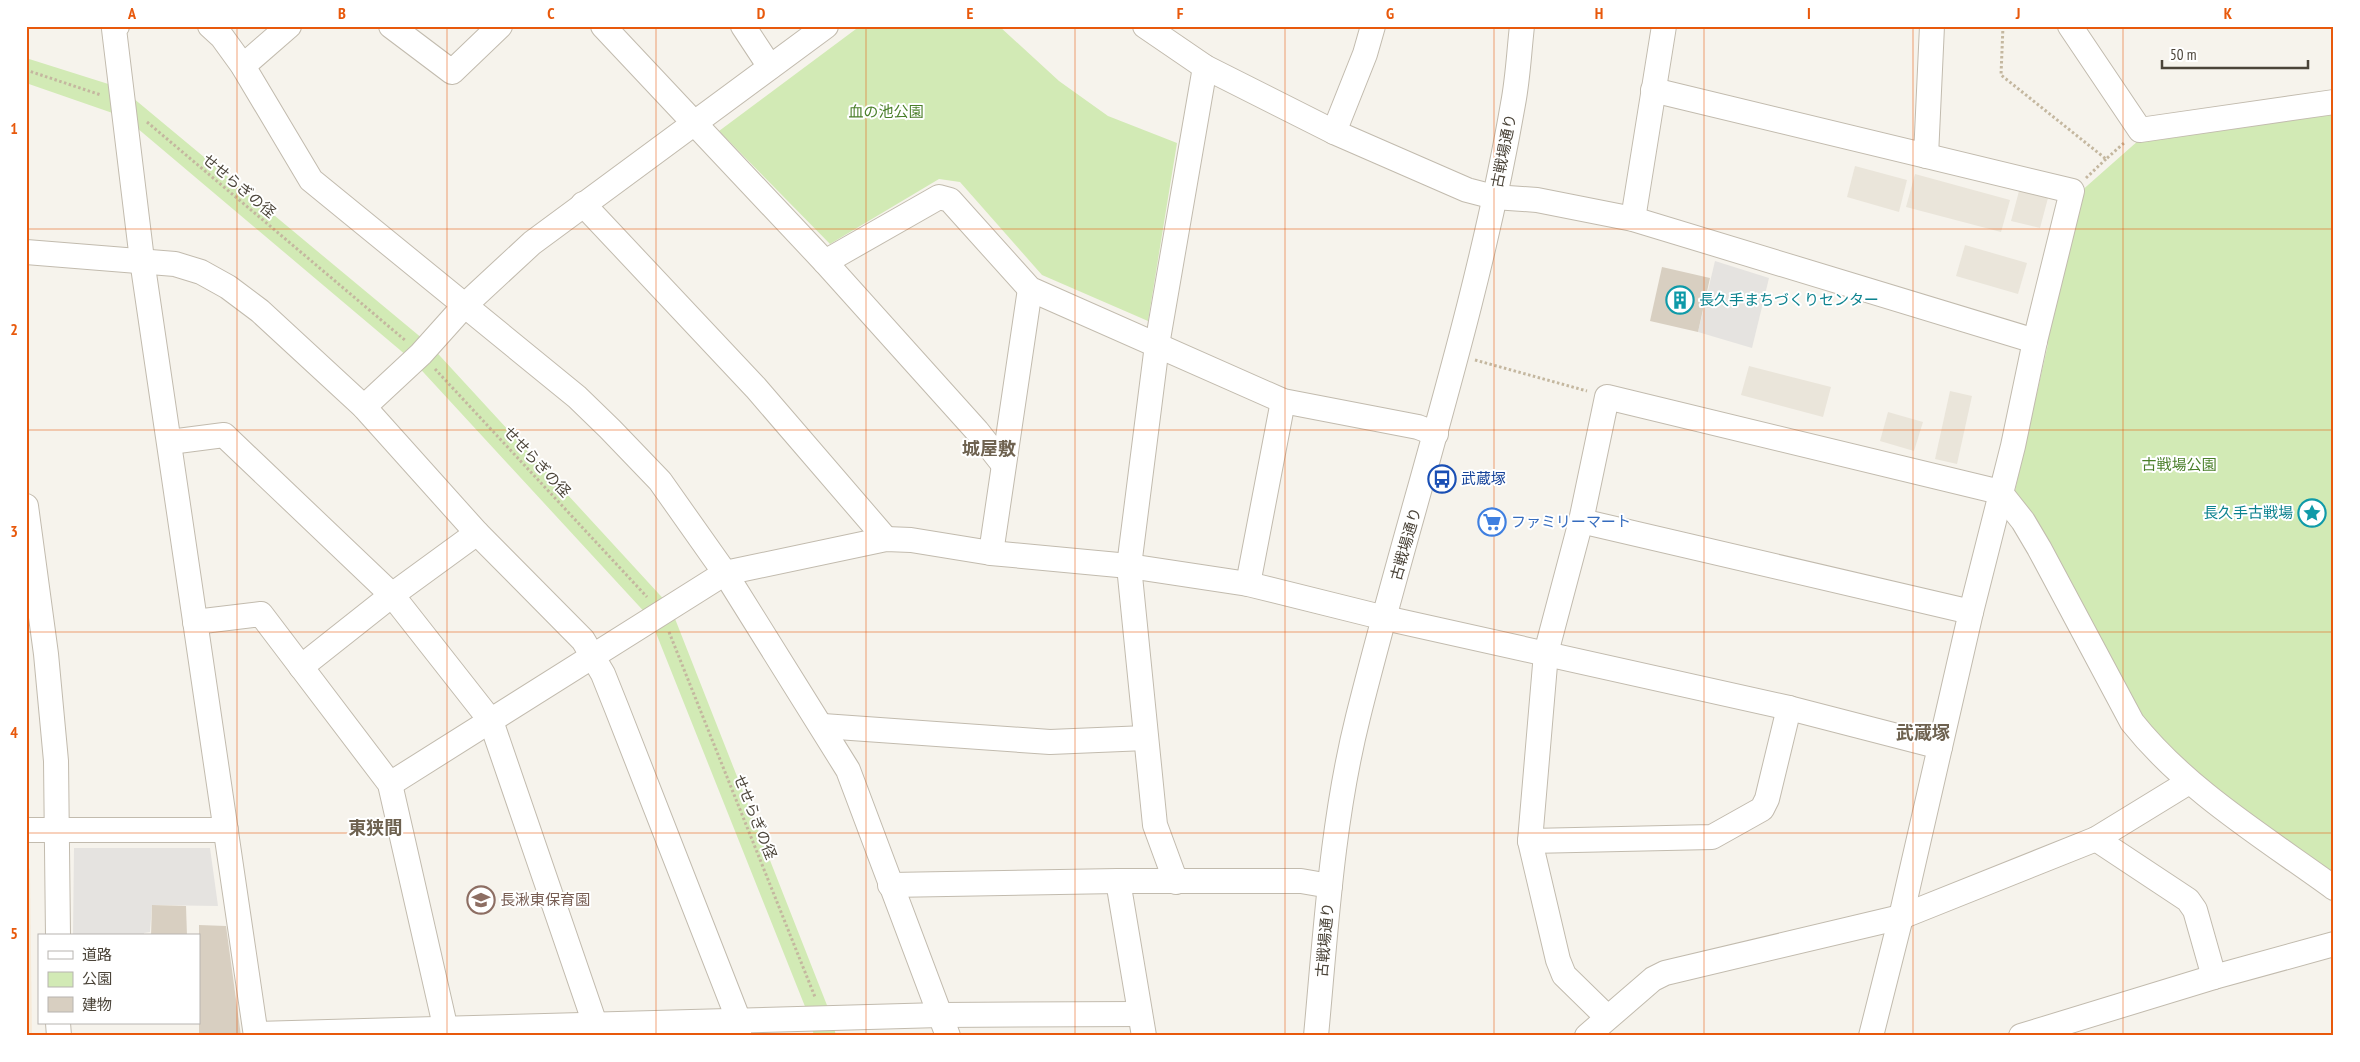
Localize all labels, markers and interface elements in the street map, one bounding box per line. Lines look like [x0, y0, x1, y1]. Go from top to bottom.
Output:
text: A [127, 3, 137, 23]
text: B [338, 3, 346, 23]
text: C [547, 3, 555, 23]
text: D [757, 3, 766, 23]
text: E [967, 3, 974, 23]
text: F [1177, 3, 1184, 23]
text: G [1386, 3, 1394, 23]
text: H [1595, 3, 1603, 23]
text: I [1807, 3, 1811, 23]
text: J [2015, 3, 2020, 23]
text: K [2224, 3, 2233, 23]
scale bar [2162, 38, 2309, 70]
text: 50 m [2170, 45, 2196, 64]
park label: 血の池公園 [848, 102, 924, 121]
street label: 古戦場通り [1487, 112, 1520, 190]
text: 1 [10, 118, 18, 138]
street label: せせらぎの径 [199, 149, 280, 222]
building icon: 長久手まちづくりセンター [1665, 285, 1695, 315]
place label: 長久手まちづくりセンター [1699, 290, 1879, 309]
text: 2 [10, 319, 18, 339]
street label: せせらぎの径 [500, 422, 575, 501]
district label: 城屋敷 [962, 437, 1016, 460]
park label: 古戦場公園 [2141, 455, 2217, 474]
bus stop icon: 武蔵塚 [1427, 464, 1457, 494]
place label: 武蔵塚 [1461, 469, 1506, 488]
place icon: 長久手古戦場 [2297, 498, 2327, 528]
place label: 長久手古戦場 [2203, 503, 2293, 522]
street label: 古戦場通り [1386, 505, 1425, 583]
supermarket icon: ファミリーマート [1477, 507, 1507, 537]
place label: ファミリーマート [1511, 512, 1631, 531]
text: 3 [10, 521, 18, 541]
district label: 武蔵塚 [1896, 721, 1950, 744]
text: 4 [10, 722, 18, 742]
street label: せせらぎの径 [730, 772, 781, 862]
district label: 東狭間 [348, 816, 402, 839]
school or university icon: 長湫東保育園 [466, 885, 496, 915]
place label: 長湫東保育園 [500, 890, 590, 909]
street label: 古戦場通り [1312, 902, 1337, 978]
text: 5 [10, 923, 18, 943]
legend [38, 934, 200, 1024]
text: 道路 [82, 945, 112, 964]
text: 公園 [82, 969, 112, 988]
text: 建物 [82, 995, 112, 1014]

